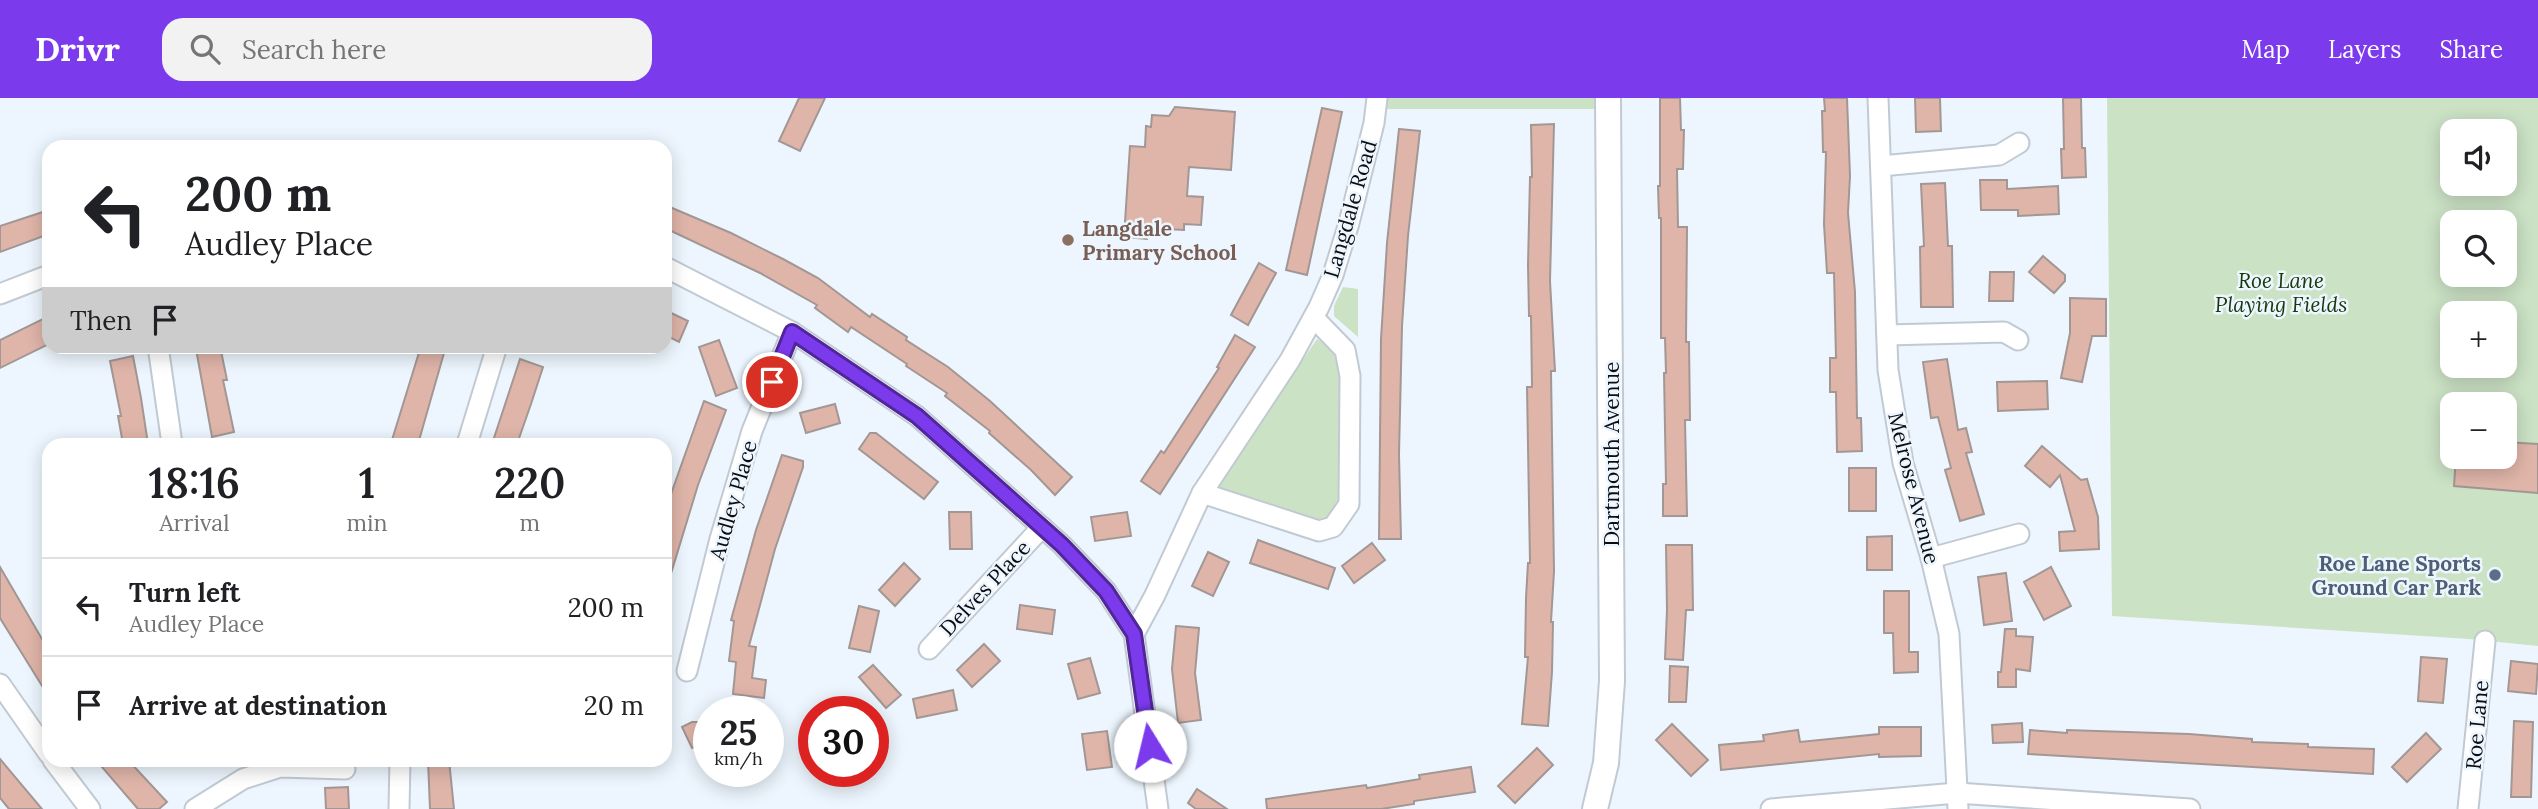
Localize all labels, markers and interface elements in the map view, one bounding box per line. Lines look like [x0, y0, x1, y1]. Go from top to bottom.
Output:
search box [162, 18, 652, 81]
text: Drivr [35, 28, 120, 70]
icon: search [186, 30, 224, 68]
text: Search here [242, 33, 386, 66]
text: Map [2241, 34, 2290, 65]
text: Layers [2328, 34, 2401, 65]
text: Share [2439, 34, 2503, 65]
map controls [2440, 119, 2517, 469]
button: sound [2440, 119, 2517, 196]
street label: Langdale Road [1317, 137, 1383, 281]
text: 200 m [185, 162, 331, 224]
icon: left [70, 168, 161, 259]
button: search [2440, 210, 2517, 287]
place label: Langdale Primary School [1082, 215, 1237, 266]
text: Audley Place [185, 223, 373, 264]
marker: Langdale Primary School [1060, 232, 1076, 248]
park label: Roe Lane Playing Fields [2215, 267, 2347, 318]
icon: arrive [146, 301, 184, 339]
button: + [2440, 301, 2517, 378]
text: Then [70, 304, 132, 337]
pin [742, 352, 802, 412]
street label: Dartmouth Avenue [1598, 362, 1625, 546]
icon: arrive [753, 363, 791, 401]
button: − [2440, 392, 2517, 469]
street label: Melrose Avenue [1882, 409, 1946, 567]
street label: Audley Place [703, 437, 763, 564]
text: 18:16 [149, 456, 240, 510]
text: 1 [359, 456, 375, 510]
text: 220 [494, 456, 565, 510]
text: Arrival [159, 508, 229, 537]
text: min [347, 508, 388, 537]
text: m [519, 508, 540, 537]
street label: Delves Place [934, 534, 1036, 642]
place label: Roe Lane Sports Ground Car Park [2311, 550, 2482, 601]
marker: Roe Lane Sports Ground Car Park [2487, 567, 2503, 583]
text: Turn left [129, 576, 240, 609]
icon: left [70, 588, 108, 626]
text: 200 m [568, 591, 644, 624]
text: Audley Place [129, 609, 264, 638]
street label: Roe Lane [2460, 679, 2494, 771]
icon: arrive [70, 686, 108, 724]
text: Arrive at destination [129, 689, 387, 722]
text: 20 m [584, 689, 644, 722]
speed limit sign: 30 [798, 696, 889, 787]
position arrow [1113, 709, 1187, 783]
text: 25 [720, 710, 757, 755]
text: km/h [714, 747, 763, 770]

